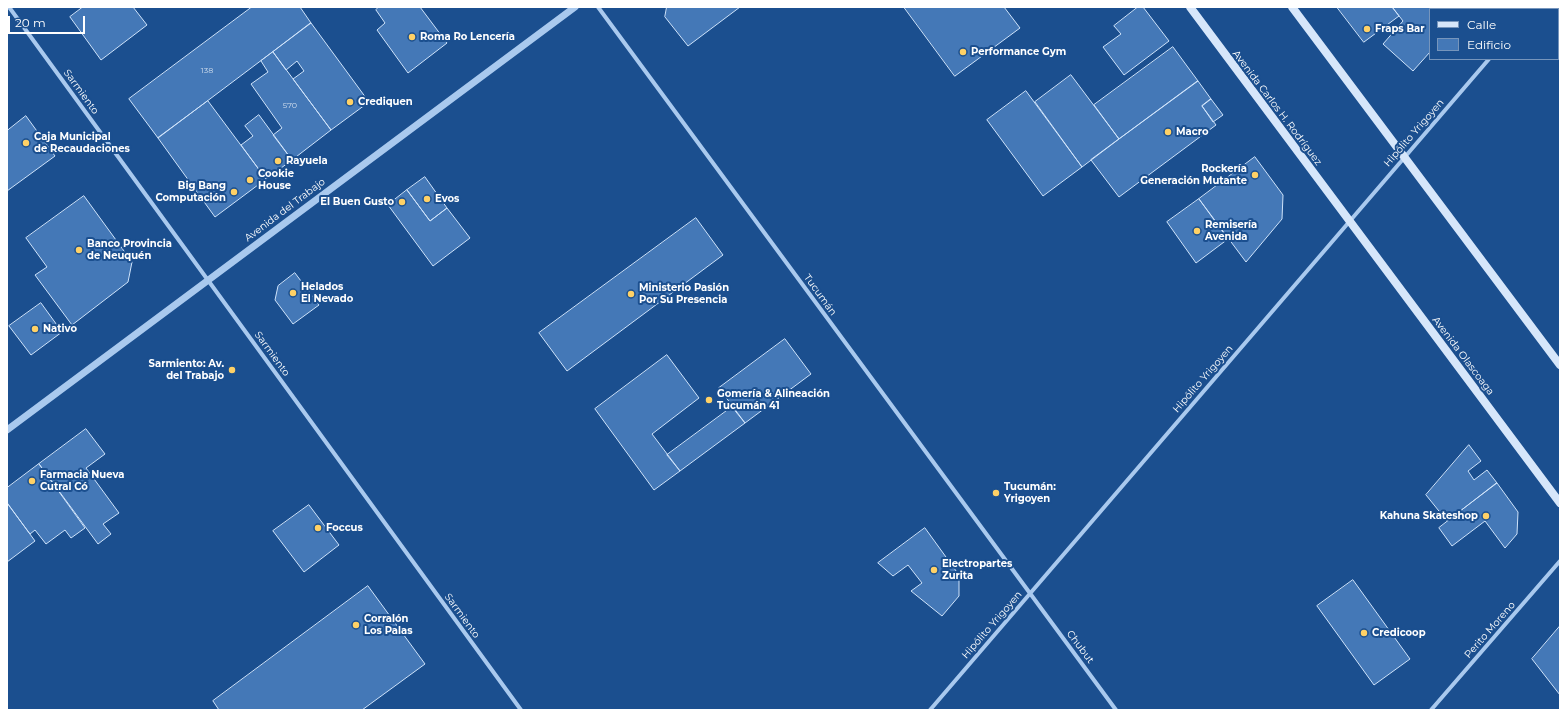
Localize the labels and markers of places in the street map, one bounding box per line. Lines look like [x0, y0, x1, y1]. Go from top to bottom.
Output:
place label: Fraps Bar [1375, 23, 1425, 35]
marker: Fraps Bar [1362, 24, 1372, 34]
place label: Roma Ro Lencería [420, 31, 515, 43]
marker: Roma Ro Lencería [407, 32, 417, 42]
place label: Performance Gym [971, 46, 1066, 58]
marker: Performance Gym [958, 47, 968, 57]
place label: Crediquen [358, 96, 413, 108]
marker: Crediquen [345, 97, 355, 107]
place label: Macro [1176, 126, 1208, 138]
marker: Macro [1163, 127, 1173, 137]
place label: Caja Municipal de Recaudaciones [34, 131, 130, 154]
marker: Caja Municipal de Recaudaciones [21, 138, 31, 148]
place label: Rayuela [286, 155, 328, 167]
marker: Rayuela [273, 156, 283, 166]
place label: Rockería Generación Mutante [1140, 163, 1247, 186]
place label: Cookie House [258, 168, 294, 192]
marker: Rockería Generación Mutante [1250, 170, 1260, 180]
marker: Cookie House [245, 175, 255, 185]
place label: Big Bang Computación [155, 180, 226, 204]
marker: Big Bang Computación [229, 187, 239, 197]
place label: Evos [435, 193, 459, 205]
marker: Evos [422, 194, 432, 204]
place label: El Buen Gusto [320, 196, 394, 208]
marker: El Buen Gusto [397, 197, 407, 207]
place label: Remisería Avenida [1205, 219, 1257, 242]
marker: Remisería Avenida [1192, 226, 1202, 236]
place label: Banco Provincia de Neuquén [87, 238, 172, 262]
marker: Banco Provincia de Neuquén [74, 245, 84, 255]
place label: Helados El Nevado [301, 281, 353, 304]
place label: Ministerio Pasión Por Su Presencia [639, 282, 729, 306]
marker: Helados El Nevado [288, 288, 298, 298]
marker: Ministerio Pasión Por Su Presencia [626, 289, 636, 299]
place label: Nativo [43, 323, 77, 335]
marker: Nativo [30, 324, 40, 334]
place label: Sarmiento: Av. del Trabajo [149, 358, 224, 382]
marker: Sarmiento: Av. del Trabajo [227, 365, 237, 375]
place label: Gomería & Alineación Tucumán 41 [717, 388, 830, 412]
marker: Gomería & Alineación Tucumán 41 [704, 395, 714, 405]
place label: Farmacia Nueva Cutral Có [40, 469, 124, 492]
marker: Farmacia Nueva Cutral Có [27, 476, 37, 486]
place label: Tucumán: Yrigoyen [1004, 481, 1056, 504]
marker: Tucumán: Yrigoyen [991, 488, 1001, 498]
place label: Kahuna Skateshop [1380, 510, 1478, 522]
marker: Kahuna Skateshop [1481, 511, 1491, 521]
place label: Foccus [326, 522, 363, 534]
marker: Foccus [313, 523, 323, 533]
place label: Electropartes Zurita [942, 558, 1012, 582]
marker: Electropartes Zurita [929, 565, 939, 575]
place label: Corralón Los Palas [364, 613, 413, 636]
marker: Corralón Los Palas [351, 620, 361, 630]
place label: Credicoop [1372, 627, 1426, 639]
marker: Credicoop [1359, 628, 1369, 638]

